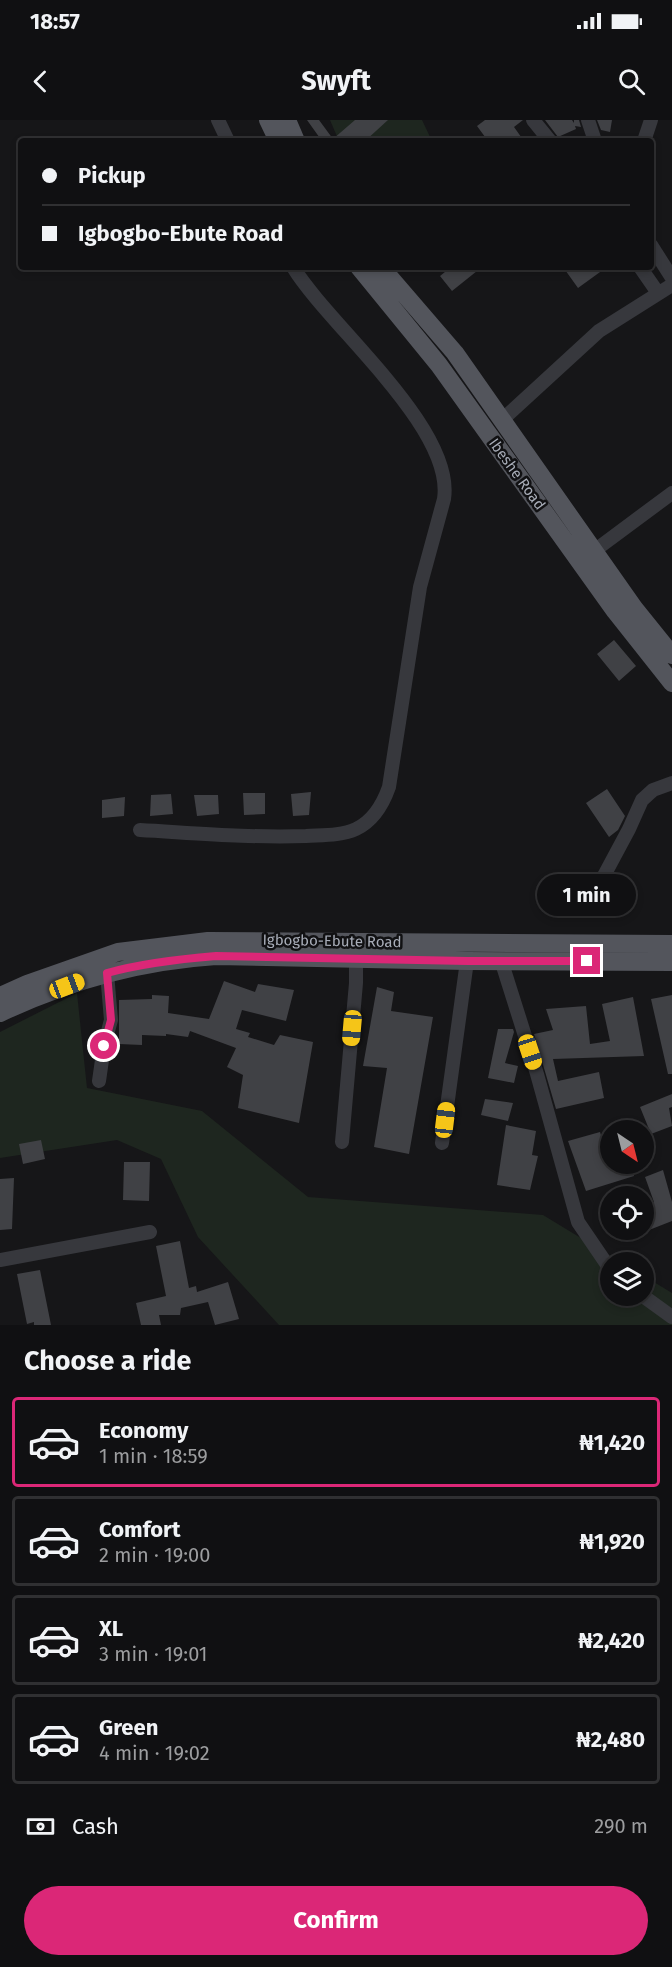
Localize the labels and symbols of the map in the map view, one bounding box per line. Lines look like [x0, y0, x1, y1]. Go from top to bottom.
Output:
street label: Ibeshe Road [485, 435, 549, 513]
callout: 1 min [538, 874, 636, 916]
street label: Igbogbo-Ebute Road [262, 931, 402, 951]
route end [573, 947, 600, 974]
car [47, 971, 87, 1001]
car [341, 1009, 363, 1047]
route start [90, 1032, 117, 1059]
car [516, 1032, 544, 1072]
car [434, 1101, 456, 1139]
north arrow [600, 1120, 654, 1174]

